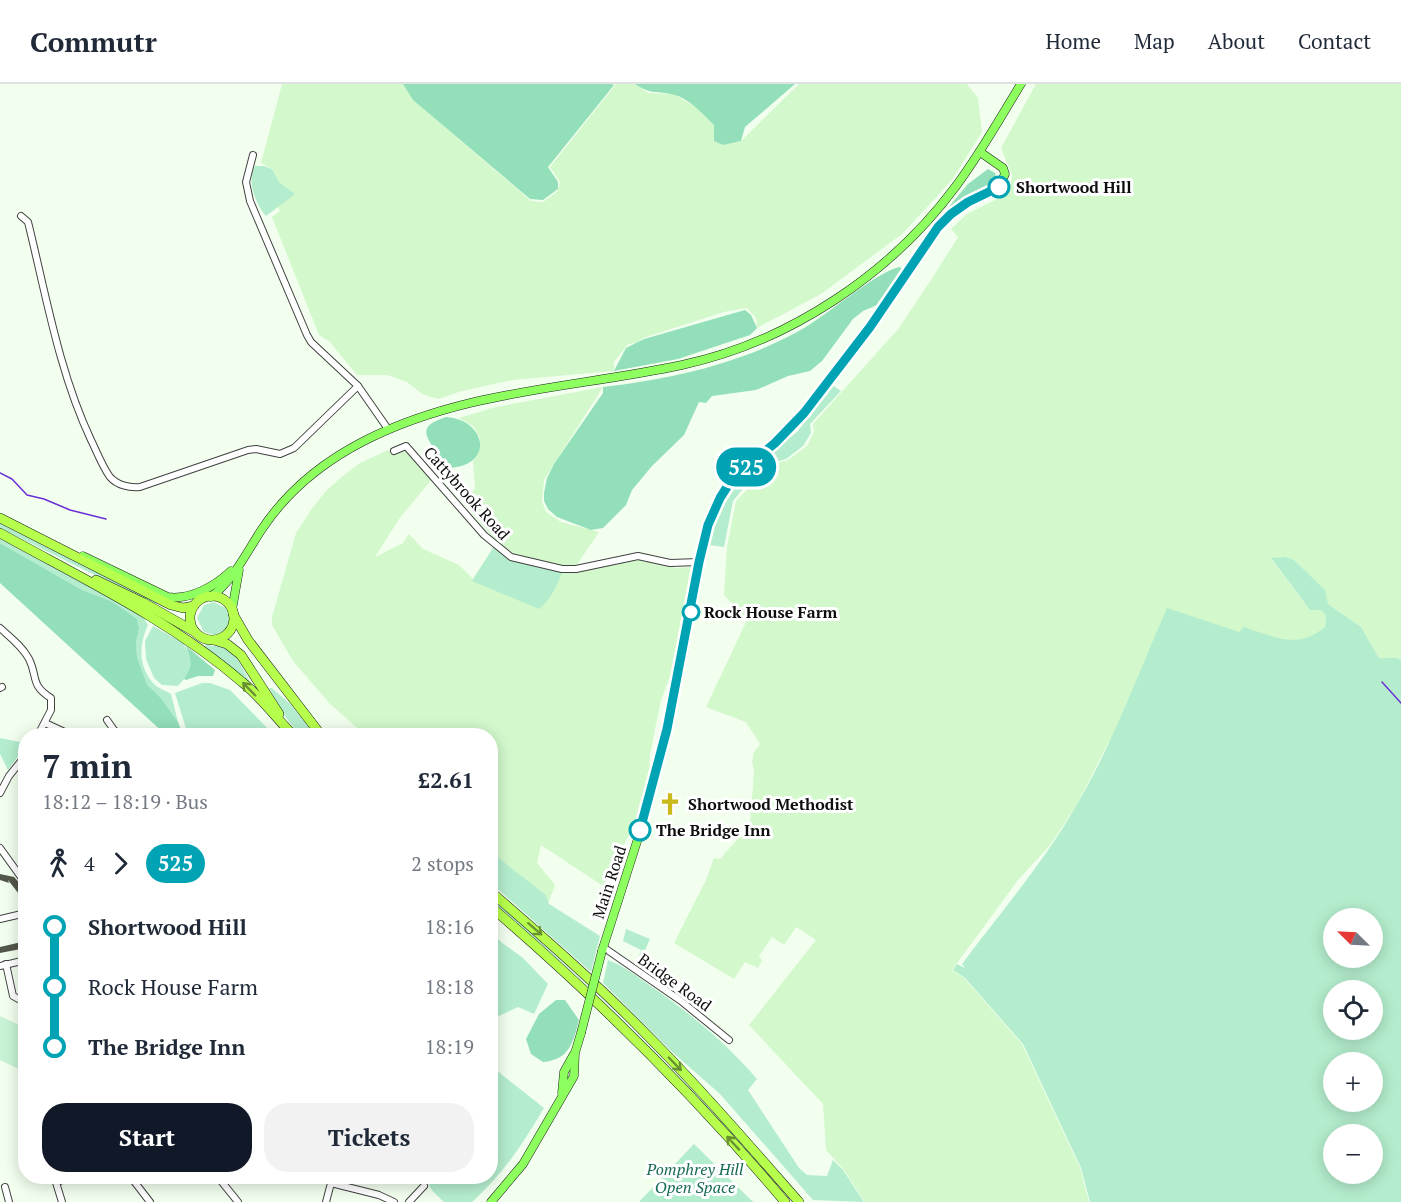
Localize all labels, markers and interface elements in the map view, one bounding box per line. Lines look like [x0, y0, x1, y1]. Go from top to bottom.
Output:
text: Commutr [30, 23, 157, 60]
text: Home [1045, 27, 1101, 55]
text: Map [1134, 27, 1175, 55]
text: About [1208, 27, 1265, 55]
text: Contact [1298, 27, 1371, 55]
marker: Shortwood Hill [988, 176, 1010, 198]
place label: Shortwood Hill [1016, 176, 1131, 198]
street label: Cattybrook Road [419, 442, 515, 545]
line badge: 525 [712, 448, 780, 487]
text: 525 [728, 453, 764, 481]
place label: Rock House Farm [704, 601, 838, 623]
marker: Rock House Farm [682, 603, 700, 621]
one-way arrow [243, 682, 257, 697]
text: 7 min [42, 744, 132, 787]
text: £2.61 [418, 765, 474, 794]
text: 18:12 – 18:19 · Bus [42, 788, 208, 815]
church icon: Shortwood Methodist [657, 791, 683, 817]
place label: Shortwood Methodist [688, 793, 854, 815]
marker: The Bridge Inn [629, 819, 651, 841]
place label: The Bridge Inn [656, 819, 771, 841]
street label: Main Road [587, 842, 631, 921]
icon: walk [42, 847, 75, 880]
icon: forward [104, 847, 137, 880]
text: 525 [158, 849, 193, 877]
text: 4 [84, 850, 95, 877]
text: 2 stops [411, 850, 474, 877]
north arrow [1323, 908, 1383, 968]
map controls [1323, 908, 1383, 1184]
text: Shortwood Hill [88, 912, 247, 941]
text: 18:16 [425, 913, 474, 940]
one-way arrow [527, 922, 542, 936]
street label: Bridge Road [634, 948, 716, 1016]
text: Rock House Farm [88, 972, 258, 1001]
text: 18:18 [425, 973, 474, 1000]
button: locate [1323, 980, 1383, 1040]
text: The Bridge Inn [88, 1032, 245, 1061]
text: 18:19 [425, 1033, 474, 1060]
button: + [1323, 1052, 1383, 1112]
one-way arrow [668, 1057, 682, 1072]
button: Start [42, 1103, 252, 1172]
button: Tickets [264, 1103, 474, 1172]
button: − [1323, 1124, 1383, 1184]
one-way arrow [725, 1135, 740, 1150]
park label: Pomphrey Hill Open Space [646, 1158, 744, 1198]

